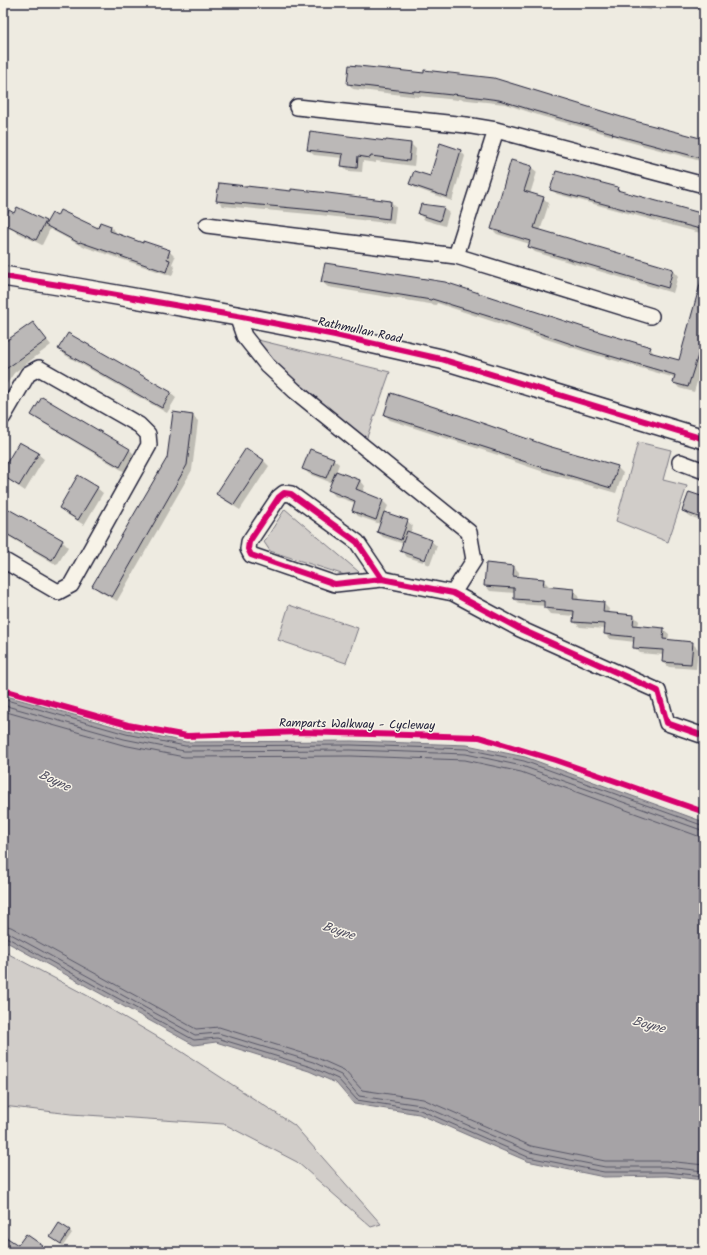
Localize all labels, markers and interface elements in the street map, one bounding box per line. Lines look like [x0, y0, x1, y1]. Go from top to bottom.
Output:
street label: Rathmullan Road [316, 312, 405, 349]
street label: Ramparts Walkway - Cycleway [279, 714, 435, 735]
water label: Boyne [35, 765, 75, 798]
water label: Boyne [320, 916, 359, 947]
water label: Boyne [630, 1011, 668, 1040]

